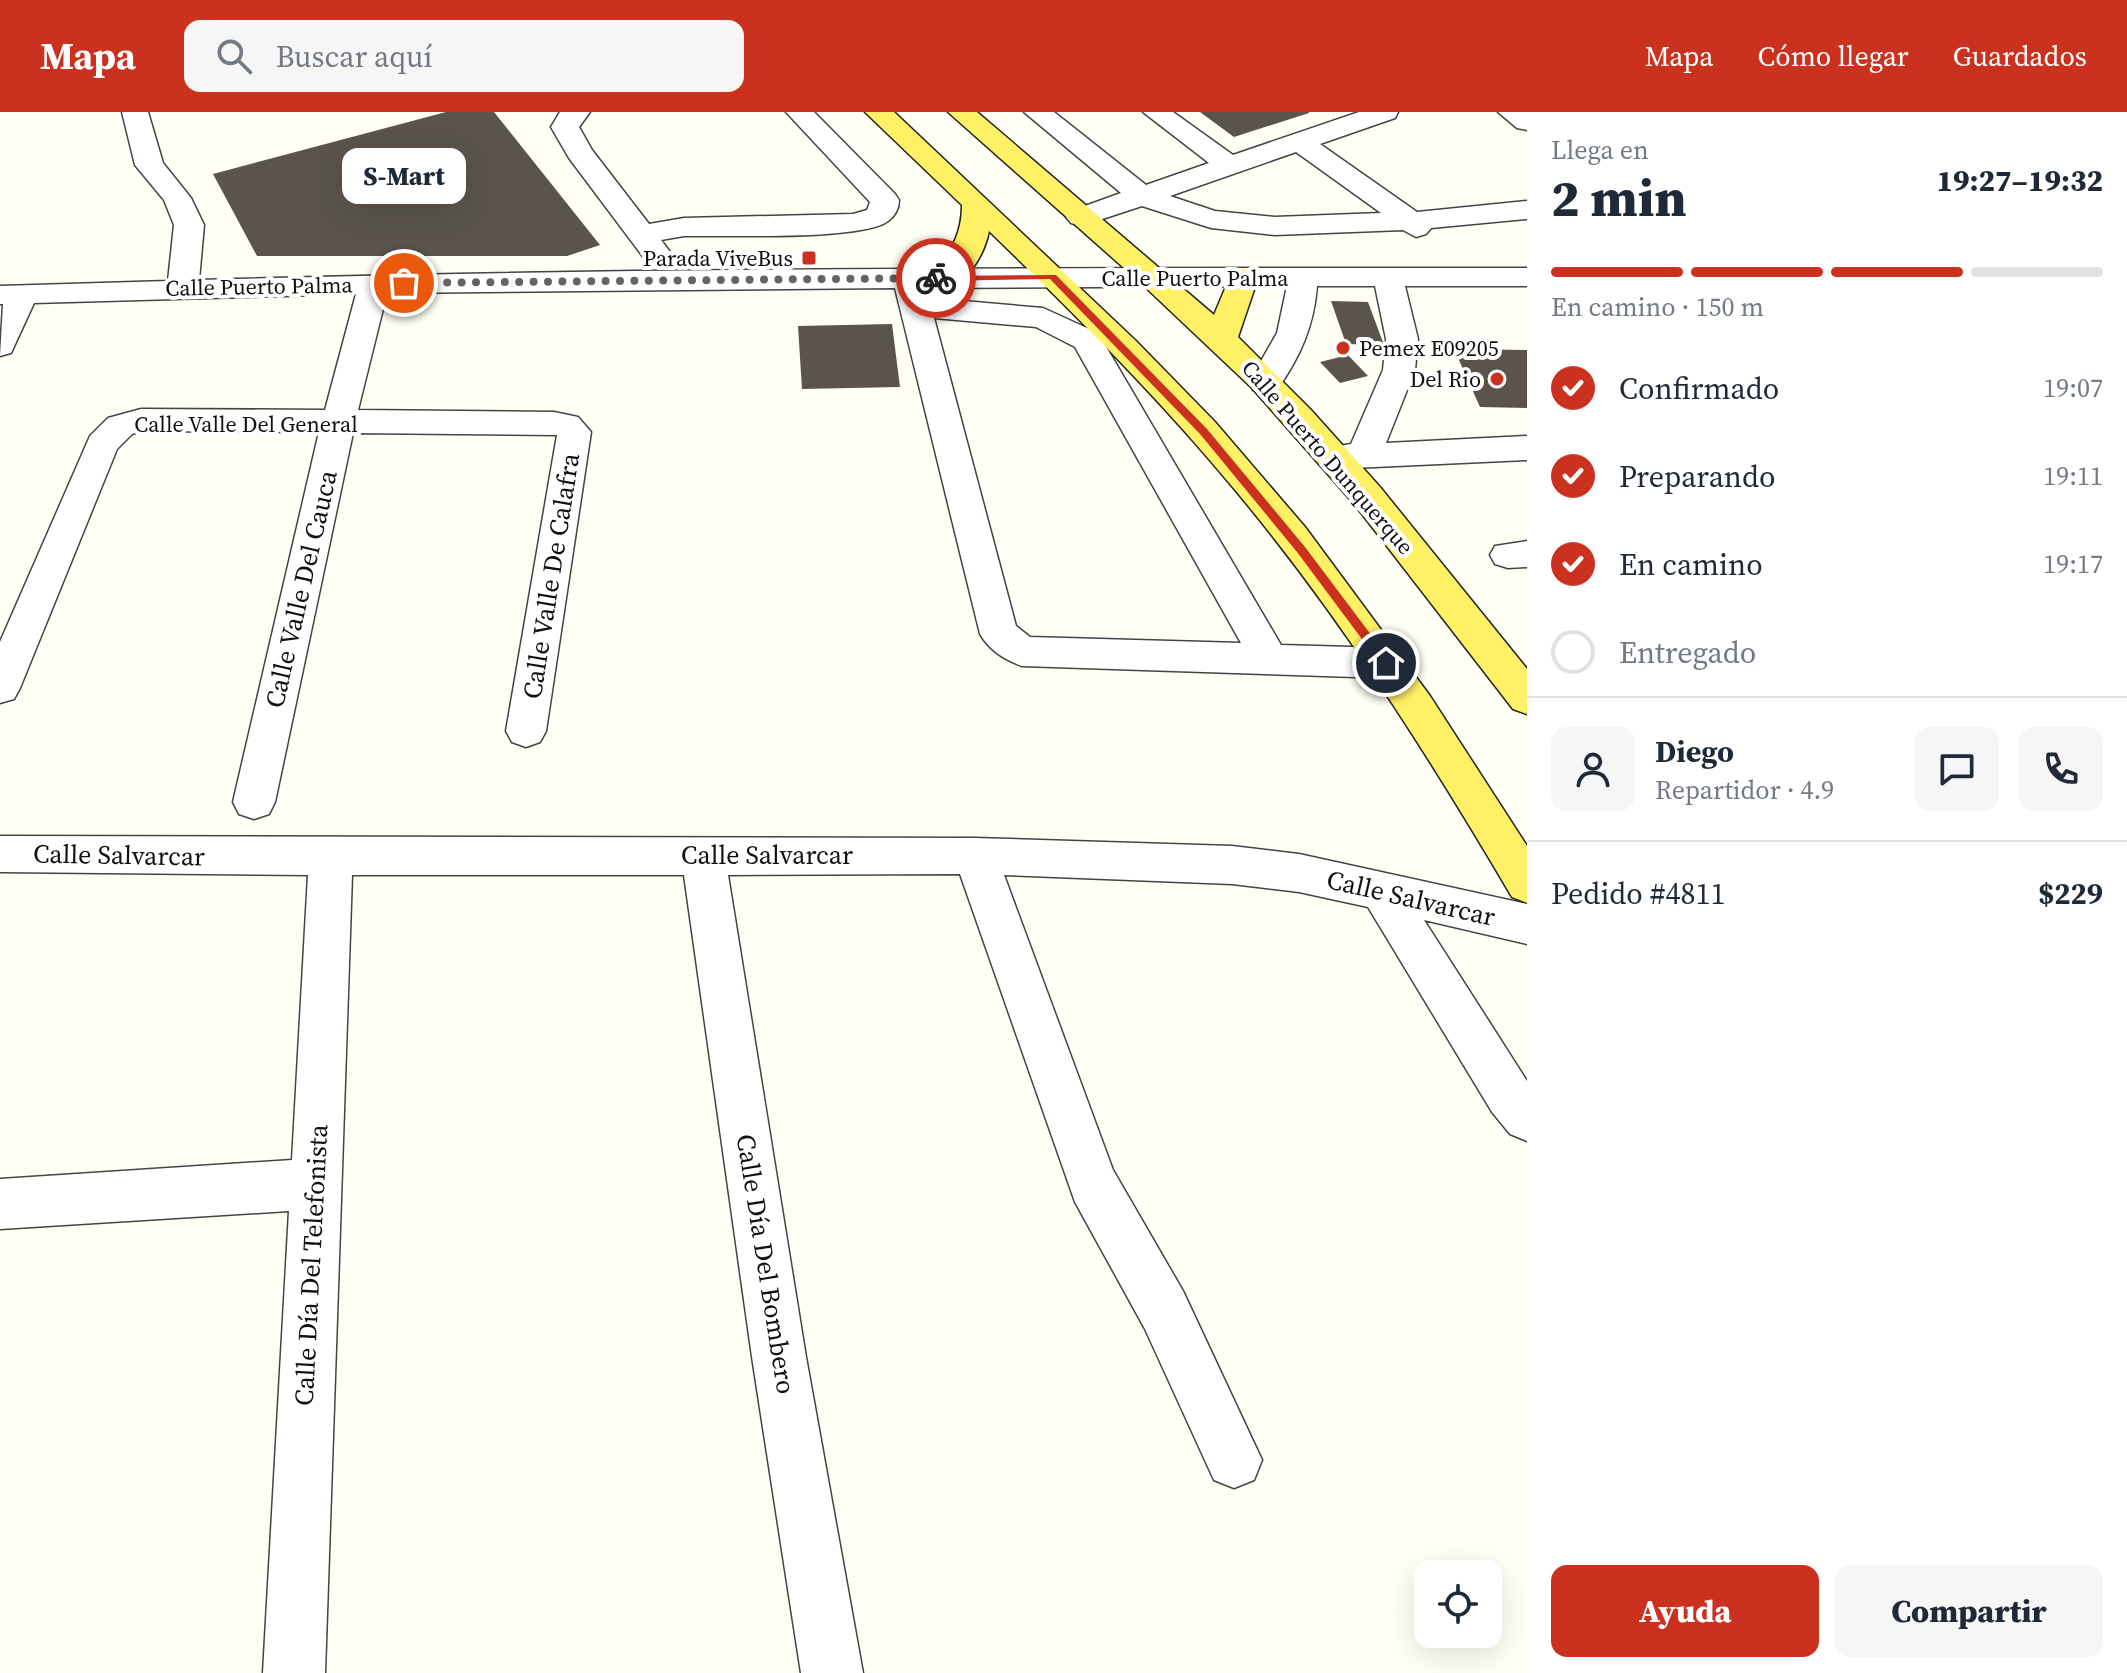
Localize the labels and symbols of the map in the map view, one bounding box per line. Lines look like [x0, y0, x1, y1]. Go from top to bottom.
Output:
callout: S-Mart [342, 147, 466, 203]
courier [896, 238, 976, 318]
place label: Parada ViveBus [643, 243, 793, 273]
pin [370, 249, 438, 317]
marker: Parada ViveBus [800, 249, 818, 267]
street label: Calle Puerto Palma [1101, 263, 1289, 293]
street label: Calle Puerto Palma [165, 269, 354, 303]
place label: Pemex E09205 [1359, 333, 1499, 363]
marker: Pemex E09205 [1334, 339, 1352, 357]
street label: Calle Puerto Dunquerque [1235, 353, 1421, 561]
place label: Del Rio [1410, 364, 1481, 394]
marker: Del Rio [1488, 370, 1506, 388]
street label: Calle Valle Del General [134, 409, 358, 439]
street label: Calle Valle De Calafra [514, 450, 588, 702]
street label: Calle Valle Del Cauca [256, 466, 346, 711]
pin [1352, 629, 1420, 697]
street label: Calle Salvarcar [33, 836, 205, 874]
street label: Calle Salvarcar [681, 837, 853, 873]
street label: Calle Salvarcar [1323, 861, 1499, 935]
street label: Calle Día Del Telefonista [286, 1123, 336, 1407]
street label: Calle Día Del Bombero [728, 1132, 804, 1396]

